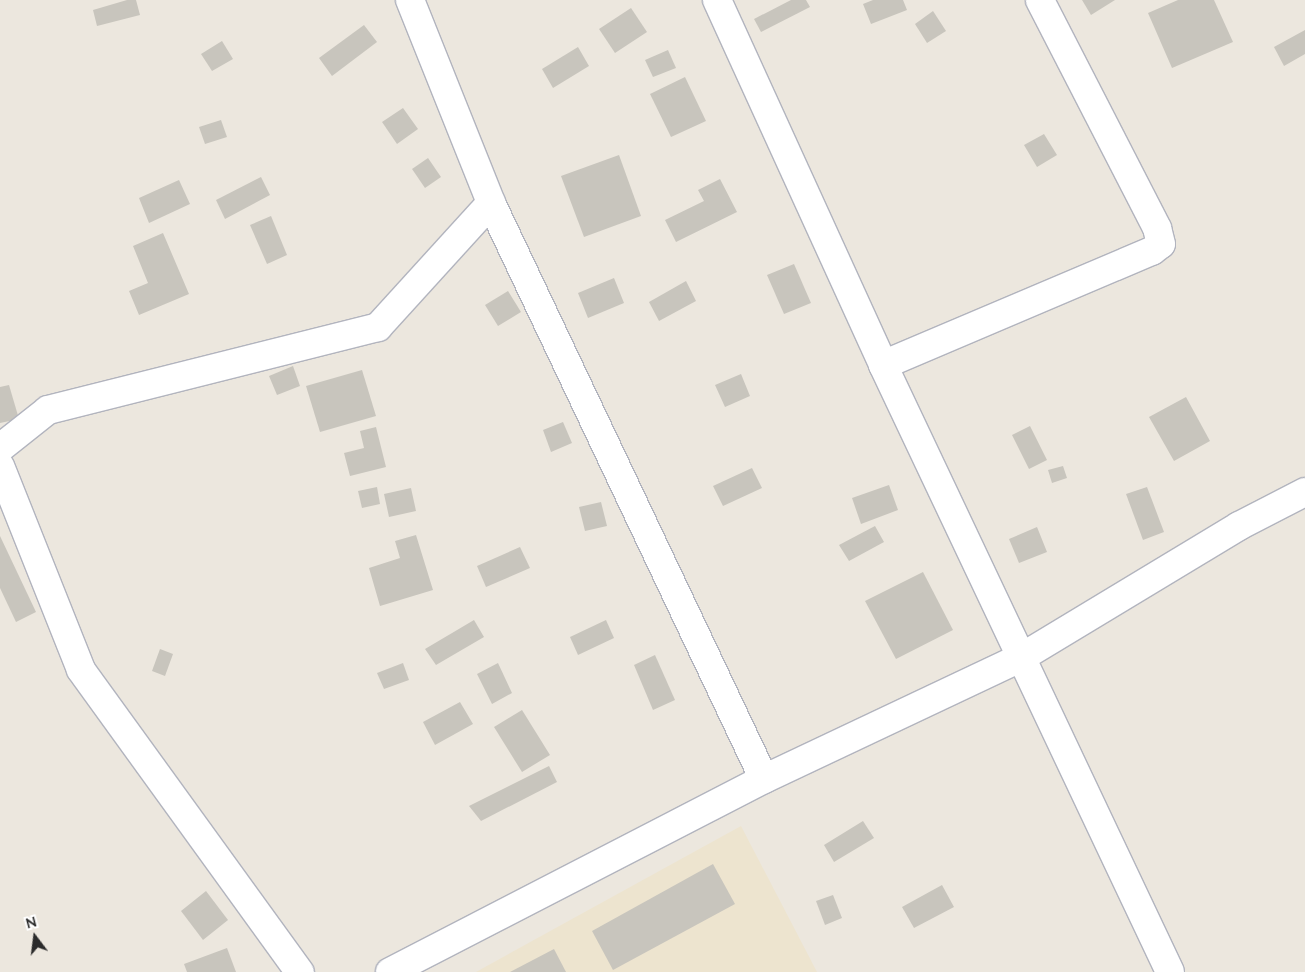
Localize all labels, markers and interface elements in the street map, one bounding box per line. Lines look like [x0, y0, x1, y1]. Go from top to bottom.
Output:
north arrow [10, 912, 60, 962]
text: N [24, 912, 39, 933]

